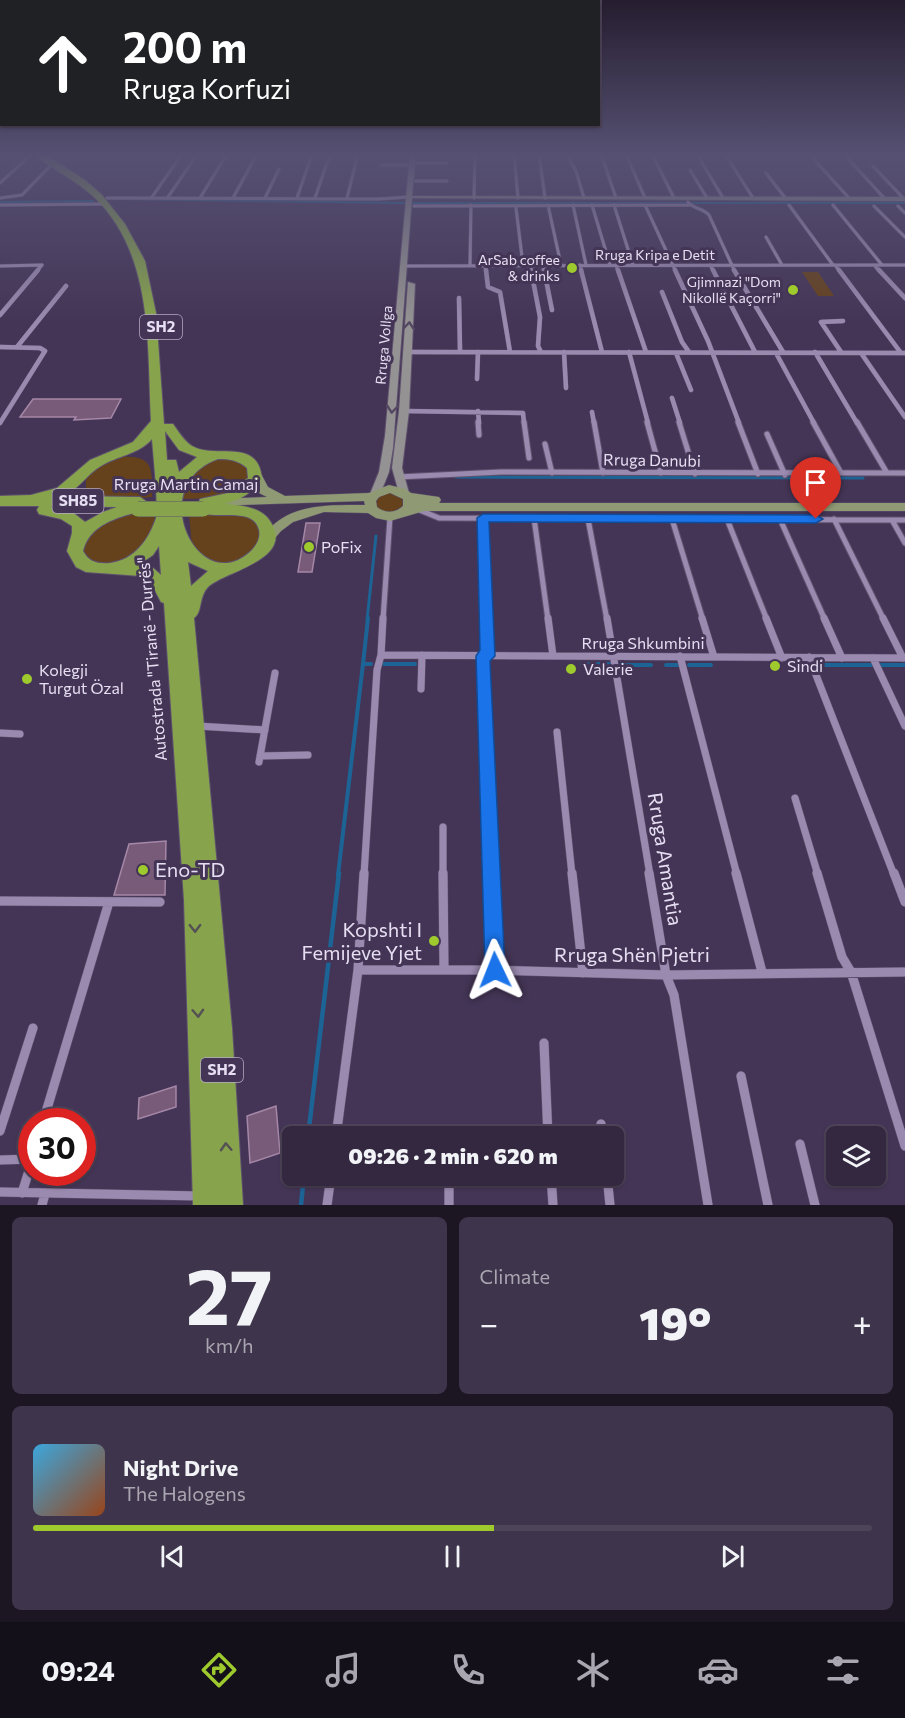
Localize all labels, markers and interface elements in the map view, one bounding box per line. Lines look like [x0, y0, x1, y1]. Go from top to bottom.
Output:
text: 200 m [123, 20, 247, 72]
icon: ahead [24, 24, 102, 102]
text: Rruga Korfuzi [123, 72, 291, 105]
street label: Rruga Kripa e Detit [595, 246, 715, 263]
place label: ArSab coffee & drinks [478, 251, 560, 284]
marker: ArSab coffee & drinks [565, 261, 579, 275]
place label: Gjimnazi "Dom Nikollë Kaçorri" [682, 273, 781, 306]
marker: Gjimnazi "Dom Nikollë Kaçorri" [786, 283, 800, 297]
street label: Rruga Vollga [372, 305, 395, 385]
road number: SH2 [140, 315, 182, 339]
one-way arrow [402, 321, 415, 330]
one-way arrow [386, 404, 399, 414]
street label: Rruga Danubi [603, 449, 701, 470]
pin [790, 457, 841, 519]
icon: arrive [799, 466, 832, 499]
street label: Rruga Martin Camaj [114, 474, 258, 493]
road number: SH85 [52, 489, 104, 513]
place label: PoFix [321, 537, 363, 556]
marker: PoFix [302, 540, 316, 554]
street label: Autostrada "Tiranë - Durrës" [133, 556, 170, 762]
street label: Rruga Shkumbini [581, 633, 705, 652]
place label: Sindi [787, 656, 823, 675]
place label: Valerie [583, 659, 633, 678]
marker: Sindi [768, 659, 782, 673]
place label: Kolegji Turgut Özal [39, 660, 124, 697]
marker: Valerie [564, 662, 578, 676]
marker: Kolegji Turgut Özal [20, 672, 34, 686]
street label: Rruga Amantia [644, 791, 688, 927]
place label: Eno-TD [155, 857, 225, 881]
marker: Eno-TD [136, 863, 150, 877]
place label: Kopshti I Femijeve Yjet [301, 917, 422, 964]
one-way arrow [189, 923, 201, 932]
marker: Kopshti I Femijeve Yjet [427, 934, 441, 948]
position arrow [463, 938, 527, 1002]
street label: Rruga Shën Pjetri [554, 942, 710, 966]
one-way arrow [192, 1009, 205, 1018]
road number: SH2 [201, 1058, 243, 1082]
speed limit sign: 30 [18, 1108, 96, 1186]
map controls [826, 1126, 886, 1186]
button: layers [826, 1126, 886, 1186]
one-way arrow [220, 1142, 233, 1151]
text: 09:26 · 2 min · 620 m [348, 1142, 558, 1169]
text: 27 [186, 1246, 273, 1341]
text: Climate [480, 1264, 550, 1288]
text: 19° [639, 1294, 712, 1349]
text: − [480, 1302, 498, 1343]
text: + [853, 1302, 872, 1343]
text: km/h [205, 1333, 254, 1357]
text: Night Drive [123, 1454, 238, 1481]
text: The Halogens [123, 1481, 246, 1505]
icon: previous [156, 1540, 189, 1573]
icon: pause [436, 1540, 469, 1573]
icon: next [716, 1540, 749, 1573]
icon: directions [198, 1649, 240, 1691]
icon: music [322, 1649, 364, 1691]
icon: phone [447, 1649, 489, 1691]
icon: climate [572, 1649, 614, 1691]
icon: car [697, 1649, 739, 1691]
icon: filters [822, 1649, 864, 1691]
text: 09:24 [41, 1654, 115, 1687]

